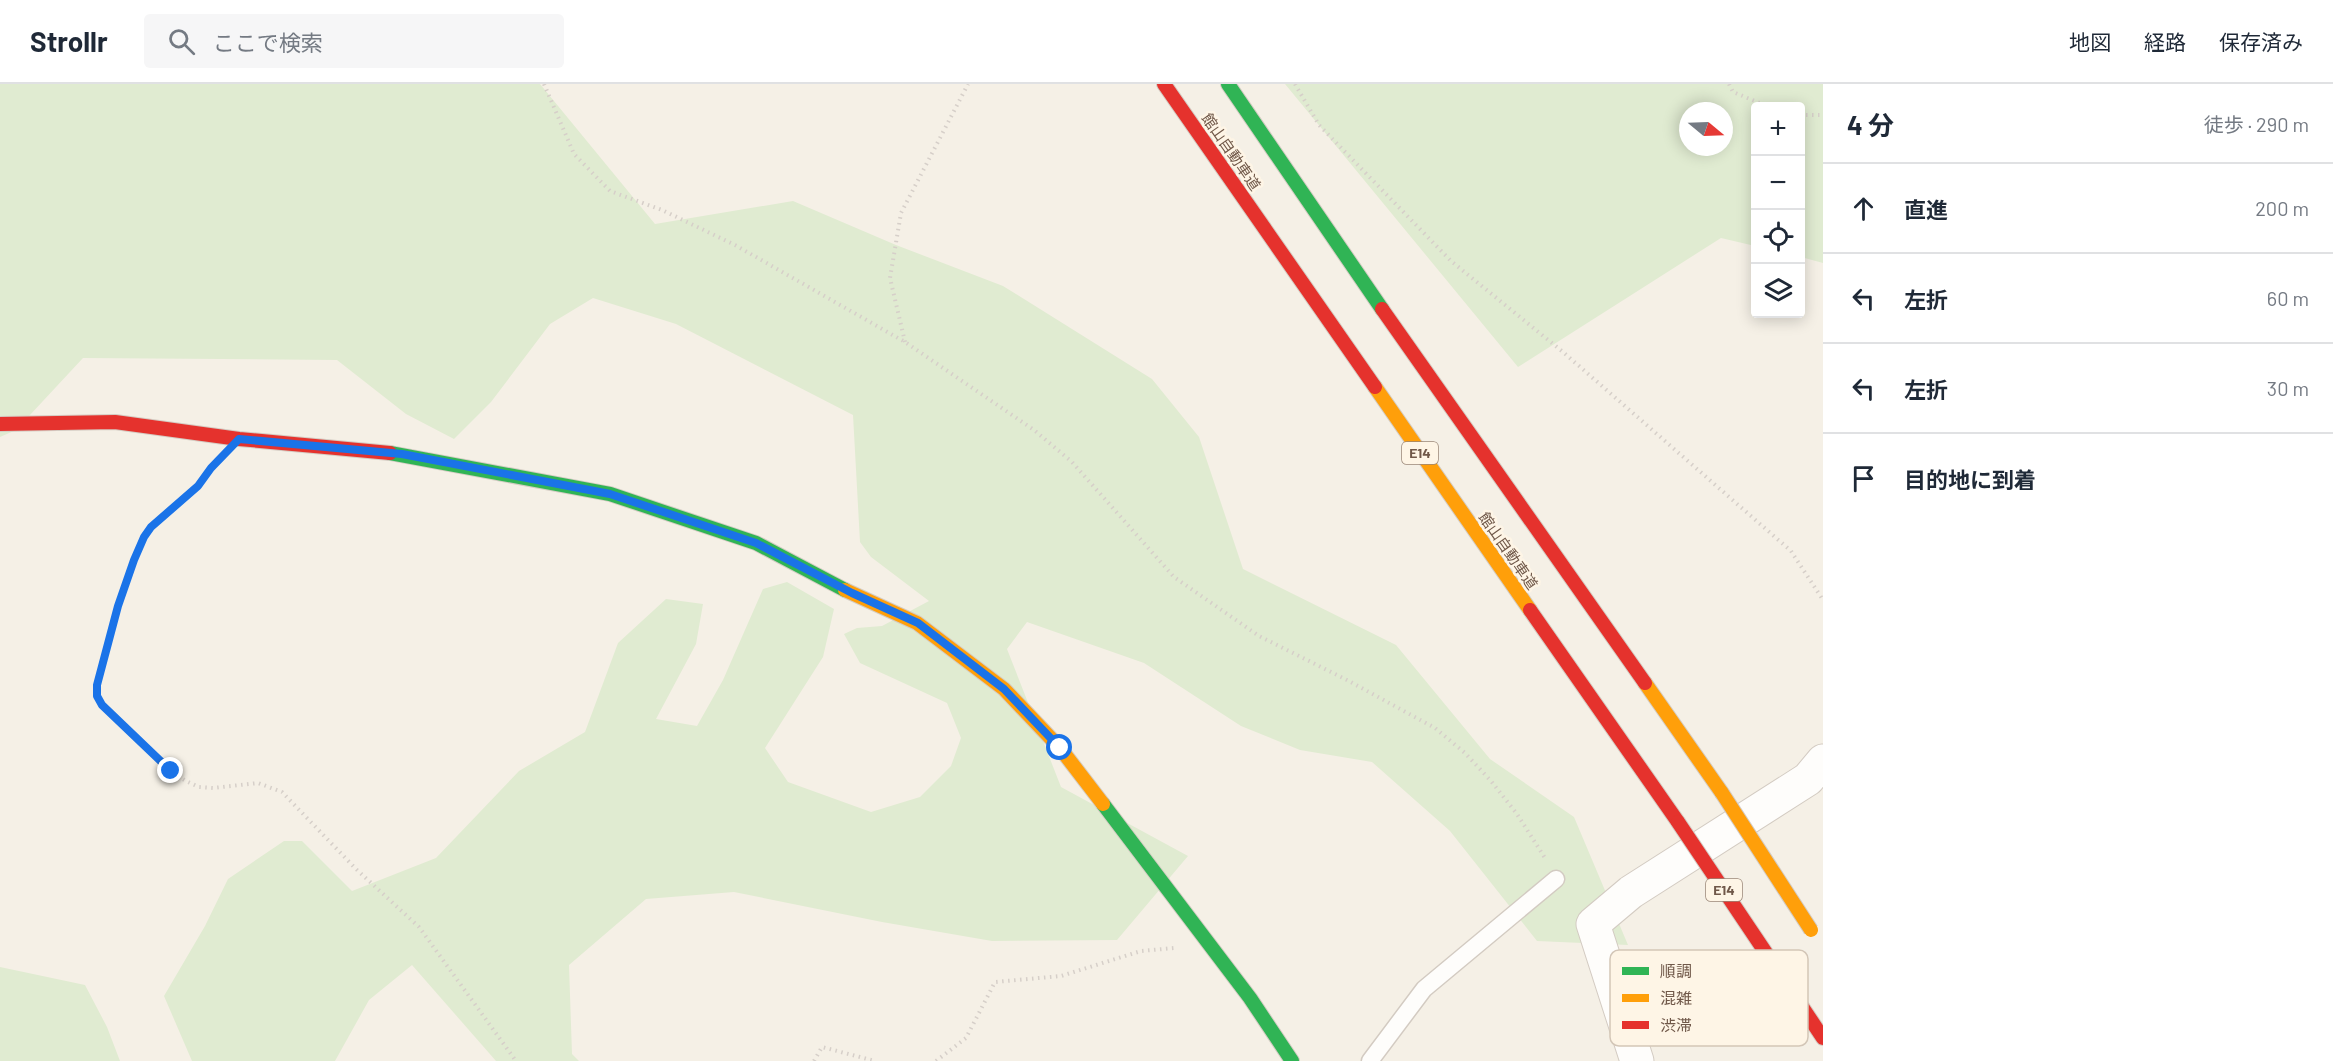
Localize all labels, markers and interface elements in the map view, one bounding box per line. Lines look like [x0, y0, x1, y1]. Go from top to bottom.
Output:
search box [144, 14, 564, 68]
text: Strollr [30, 24, 108, 58]
icon: search [165, 25, 198, 58]
text: ここで検索 [213, 29, 323, 55]
text: 地図 [2069, 29, 2111, 54]
text: 経路 [2144, 29, 2186, 54]
text: 保存済み [2219, 29, 2303, 54]
north arrow [1679, 102, 1733, 156]
map controls [1751, 102, 1805, 318]
button: + [1751, 102, 1805, 156]
street label: 館山自動車道 [1199, 109, 1265, 193]
text: 4 分 [1847, 109, 1894, 140]
text: 徒歩 · 290 m [2204, 112, 2309, 136]
button: − [1751, 156, 1805, 210]
icon: ahead [1847, 192, 1880, 225]
text: 直進 [1904, 196, 1948, 222]
text: 200 m [2255, 196, 2309, 220]
button: locate [1751, 210, 1805, 264]
button: layers [1751, 264, 1805, 318]
icon: left [1847, 282, 1880, 315]
text: 左折 [1904, 286, 1948, 312]
text: 60 m [2267, 286, 2309, 310]
icon: left [1847, 372, 1880, 405]
text: 左折 [1904, 376, 1948, 402]
text: 30 m [2267, 376, 2309, 400]
road number: E14 [1402, 442, 1438, 464]
icon: arrive [1847, 462, 1880, 495]
text: 目的地に到着 [1904, 466, 2036, 492]
street label: 館山自動車道 [1476, 508, 1542, 592]
route start [1046, 734, 1072, 760]
route end [157, 757, 183, 783]
road number: E14 [1706, 879, 1742, 901]
legend [1610, 950, 1808, 1046]
text: 順調 [1660, 961, 1692, 980]
text: 混雑 [1660, 988, 1692, 1007]
text: 渋滞 [1660, 1015, 1692, 1034]

